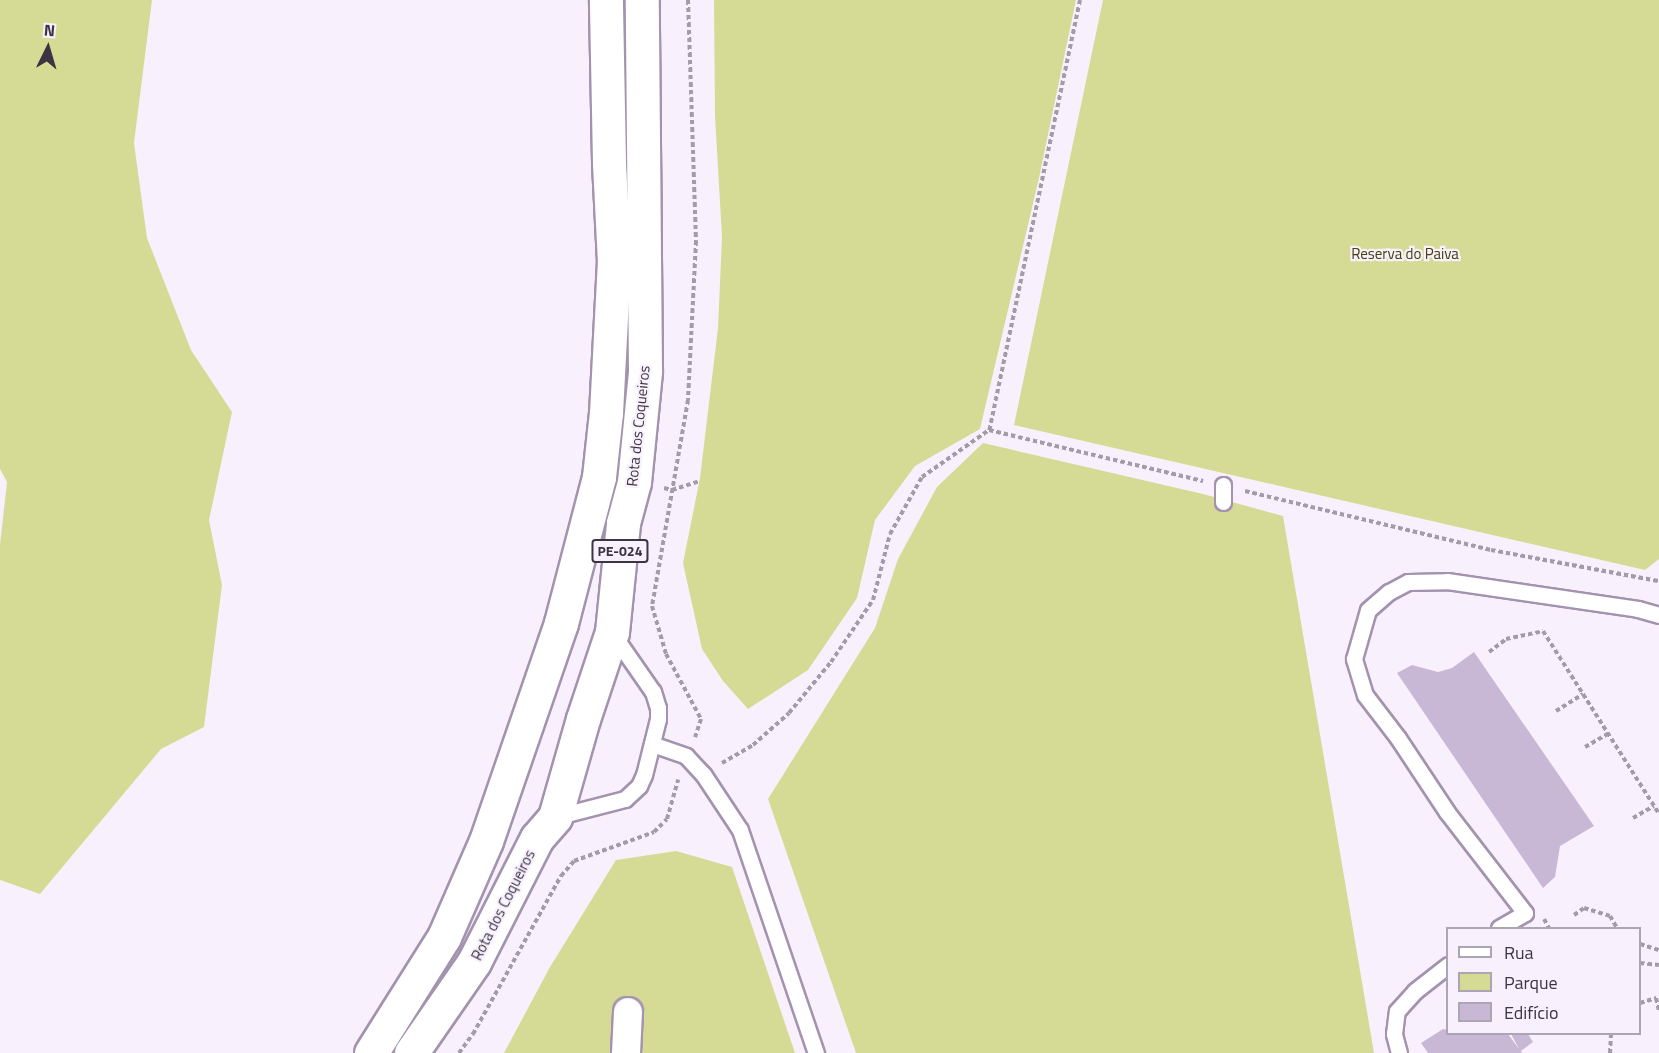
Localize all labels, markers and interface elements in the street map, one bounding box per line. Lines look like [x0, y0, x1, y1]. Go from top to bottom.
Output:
north arrow [18, 18, 78, 78]
text: N [43, 18, 56, 43]
park label: Reserva do Paiva [1351, 245, 1459, 263]
street label: Rota dos Coqueiros [623, 365, 653, 487]
road number: PE-024 [590, 540, 650, 562]
street label: Rota dos Coqueiros [467, 847, 539, 963]
legend [1446, 927, 1641, 1035]
text: Rua [1504, 939, 1534, 966]
text: Parque [1504, 969, 1558, 996]
text: Edifício [1504, 999, 1558, 1026]

